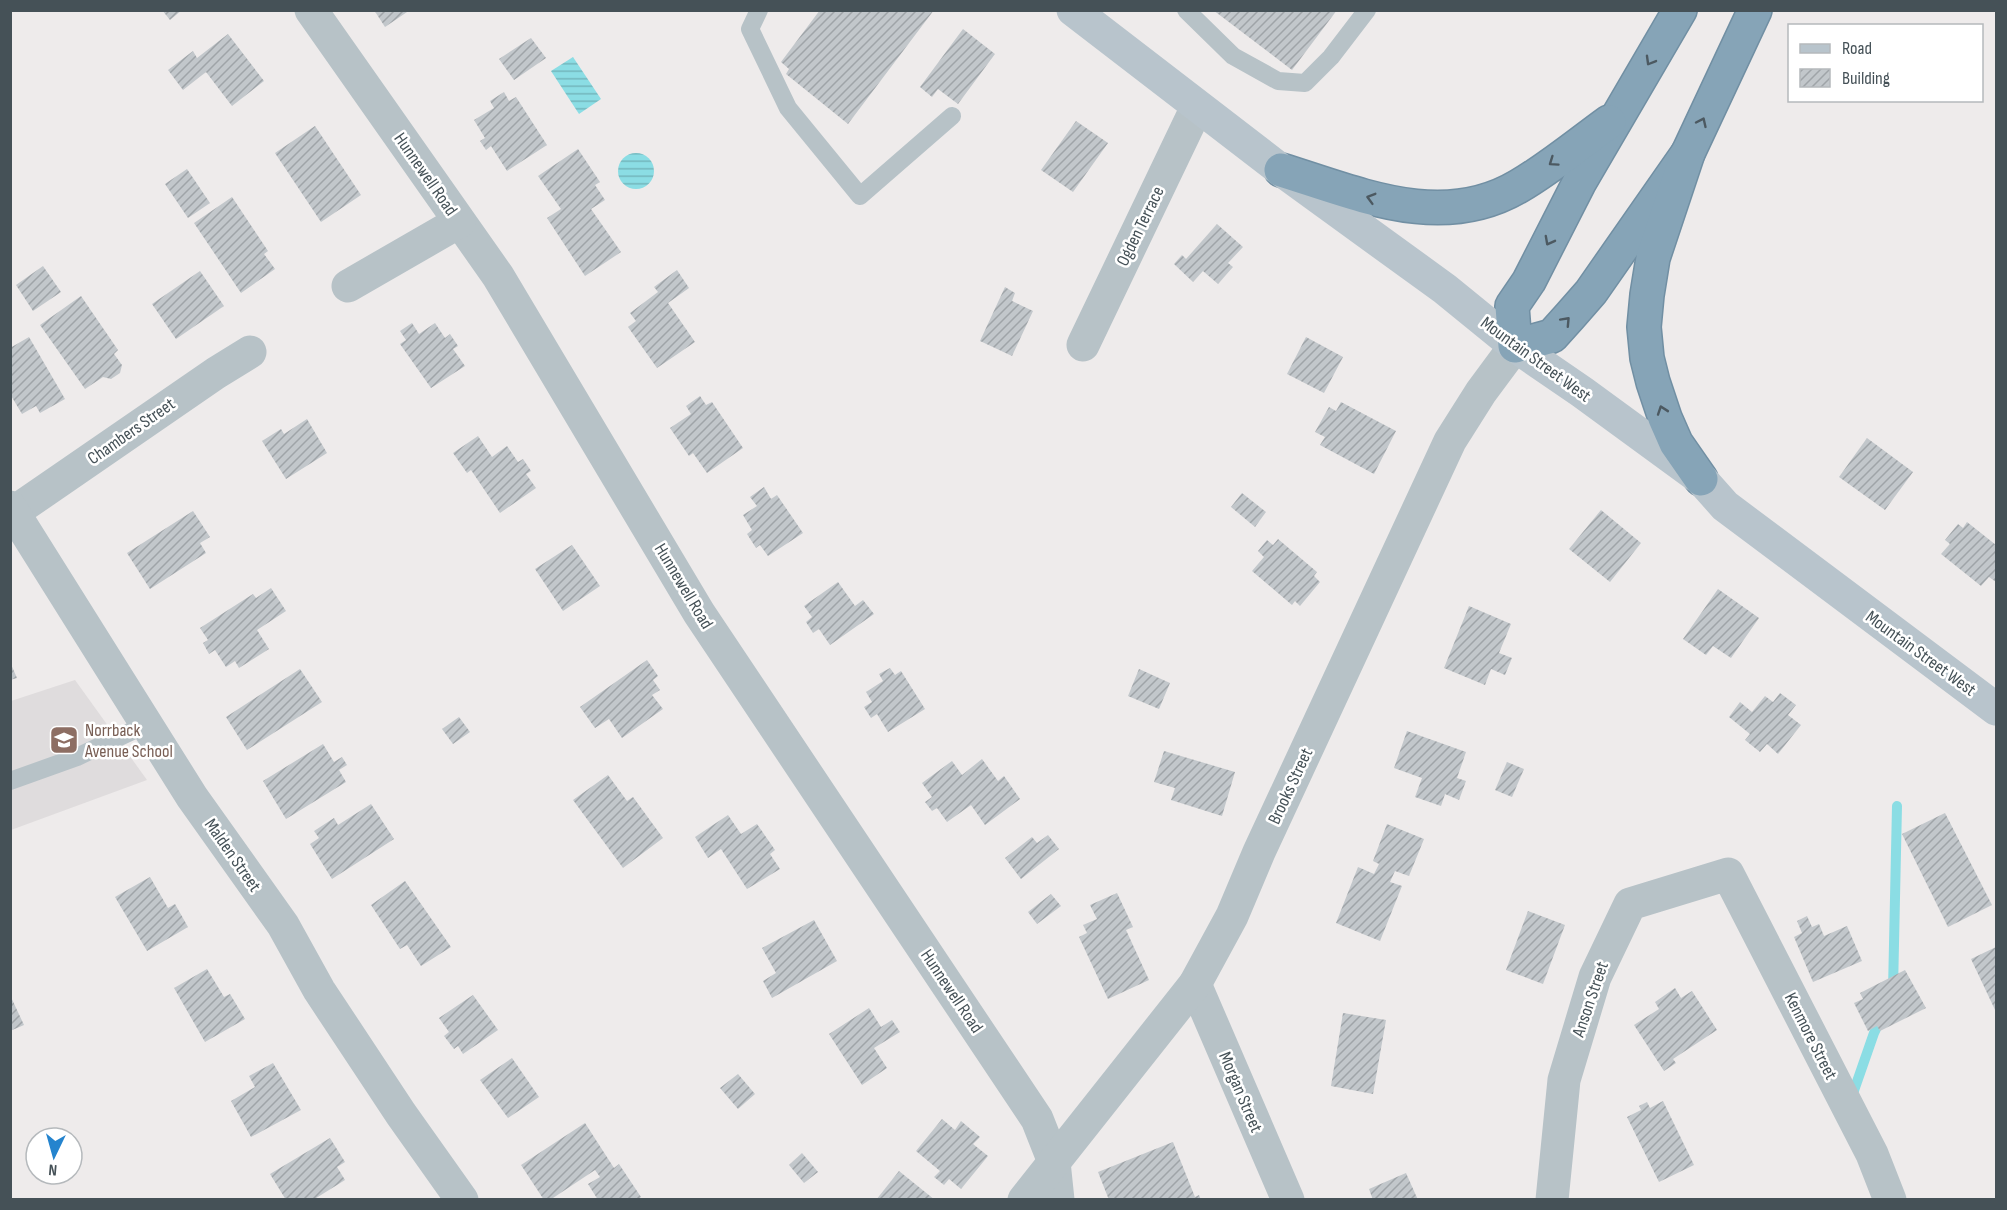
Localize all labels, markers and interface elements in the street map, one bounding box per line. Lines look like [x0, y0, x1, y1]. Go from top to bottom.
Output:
legend [1788, 24, 1983, 102]
text: Road [1842, 38, 1872, 59]
one-way arrow [1646, 55, 1657, 65]
text: Building [1842, 68, 1890, 89]
one-way arrow [1695, 117, 1707, 128]
street label: Hunnewell Road [389, 129, 462, 220]
one-way arrow [1549, 155, 1560, 166]
street label: Ogden Terrace [1112, 183, 1169, 269]
one-way arrow [1366, 193, 1377, 205]
one-way arrow [1545, 235, 1557, 246]
street label: Mountain Street West [1476, 312, 1595, 407]
one-way arrow [1559, 317, 1570, 328]
street label: Chambers Street [84, 393, 179, 469]
one-way arrow [1657, 405, 1670, 416]
street label: Hunnewell Road [650, 540, 717, 633]
street label: Mountain Street West [1861, 606, 1980, 701]
place label: Norrback Avenue School [84, 720, 173, 762]
school or university icon: Norrback Avenue School [48, 724, 80, 756]
street label: Brooks Street [1264, 744, 1317, 828]
street label: Malden Street [200, 815, 266, 896]
street label: Hunnewell Road [916, 946, 987, 1037]
street label: Anson Street [1567, 958, 1613, 1041]
street label: Kenmore Street [1780, 989, 1842, 1084]
street label: Morgan Street [1214, 1049, 1267, 1136]
north arrow [24, 1126, 84, 1186]
text: N [48, 1160, 58, 1179]

